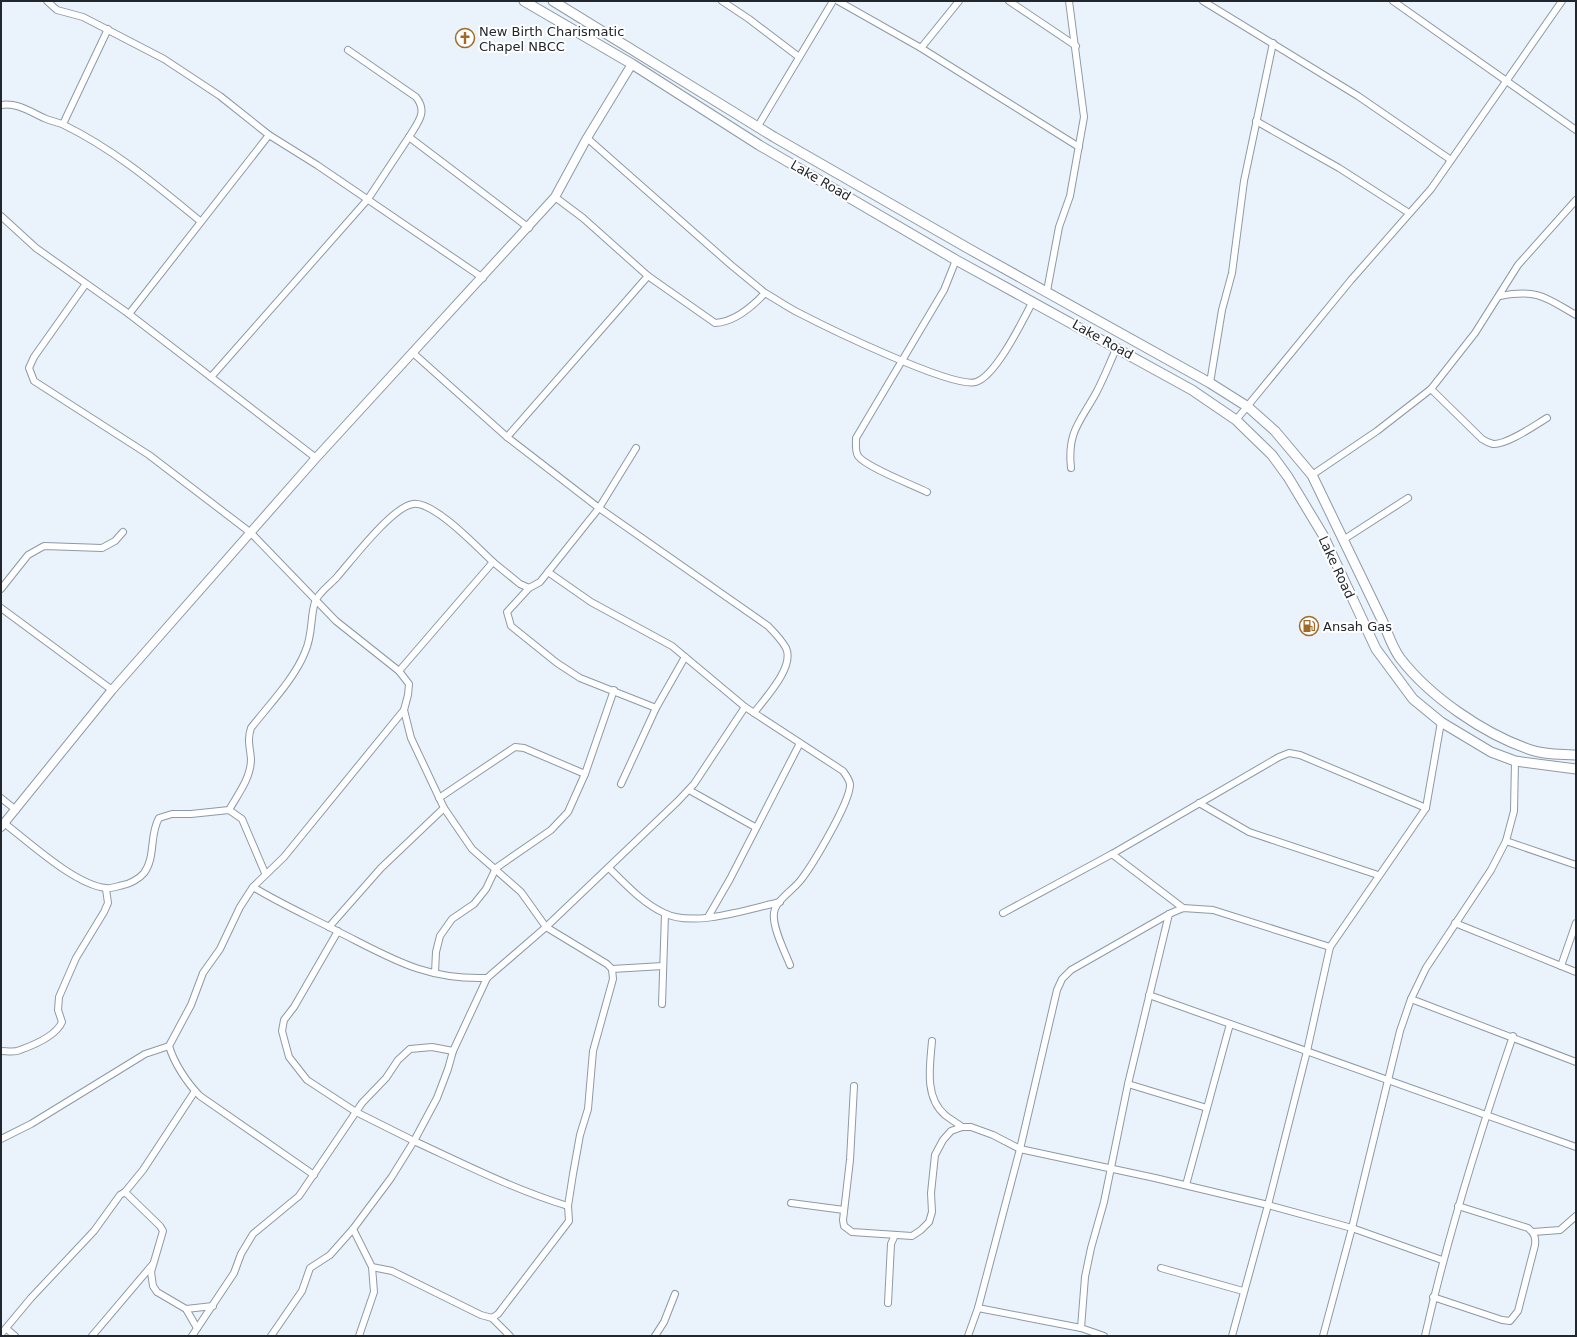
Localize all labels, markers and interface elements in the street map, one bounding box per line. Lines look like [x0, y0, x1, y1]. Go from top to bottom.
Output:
place label: New Birth Charismatic Chapel NBCC [479, 24, 624, 54]
church icon: New Birth Charismatic Chapel NBCC [454, 27, 476, 49]
street label: Lake Road [788, 157, 854, 204]
street label: Lake Road [1070, 317, 1136, 362]
street label: Lake Road [1316, 534, 1358, 601]
fuel station icon: Ansah Gas [1298, 615, 1320, 637]
place label: Ansah Gas [1323, 619, 1392, 634]

